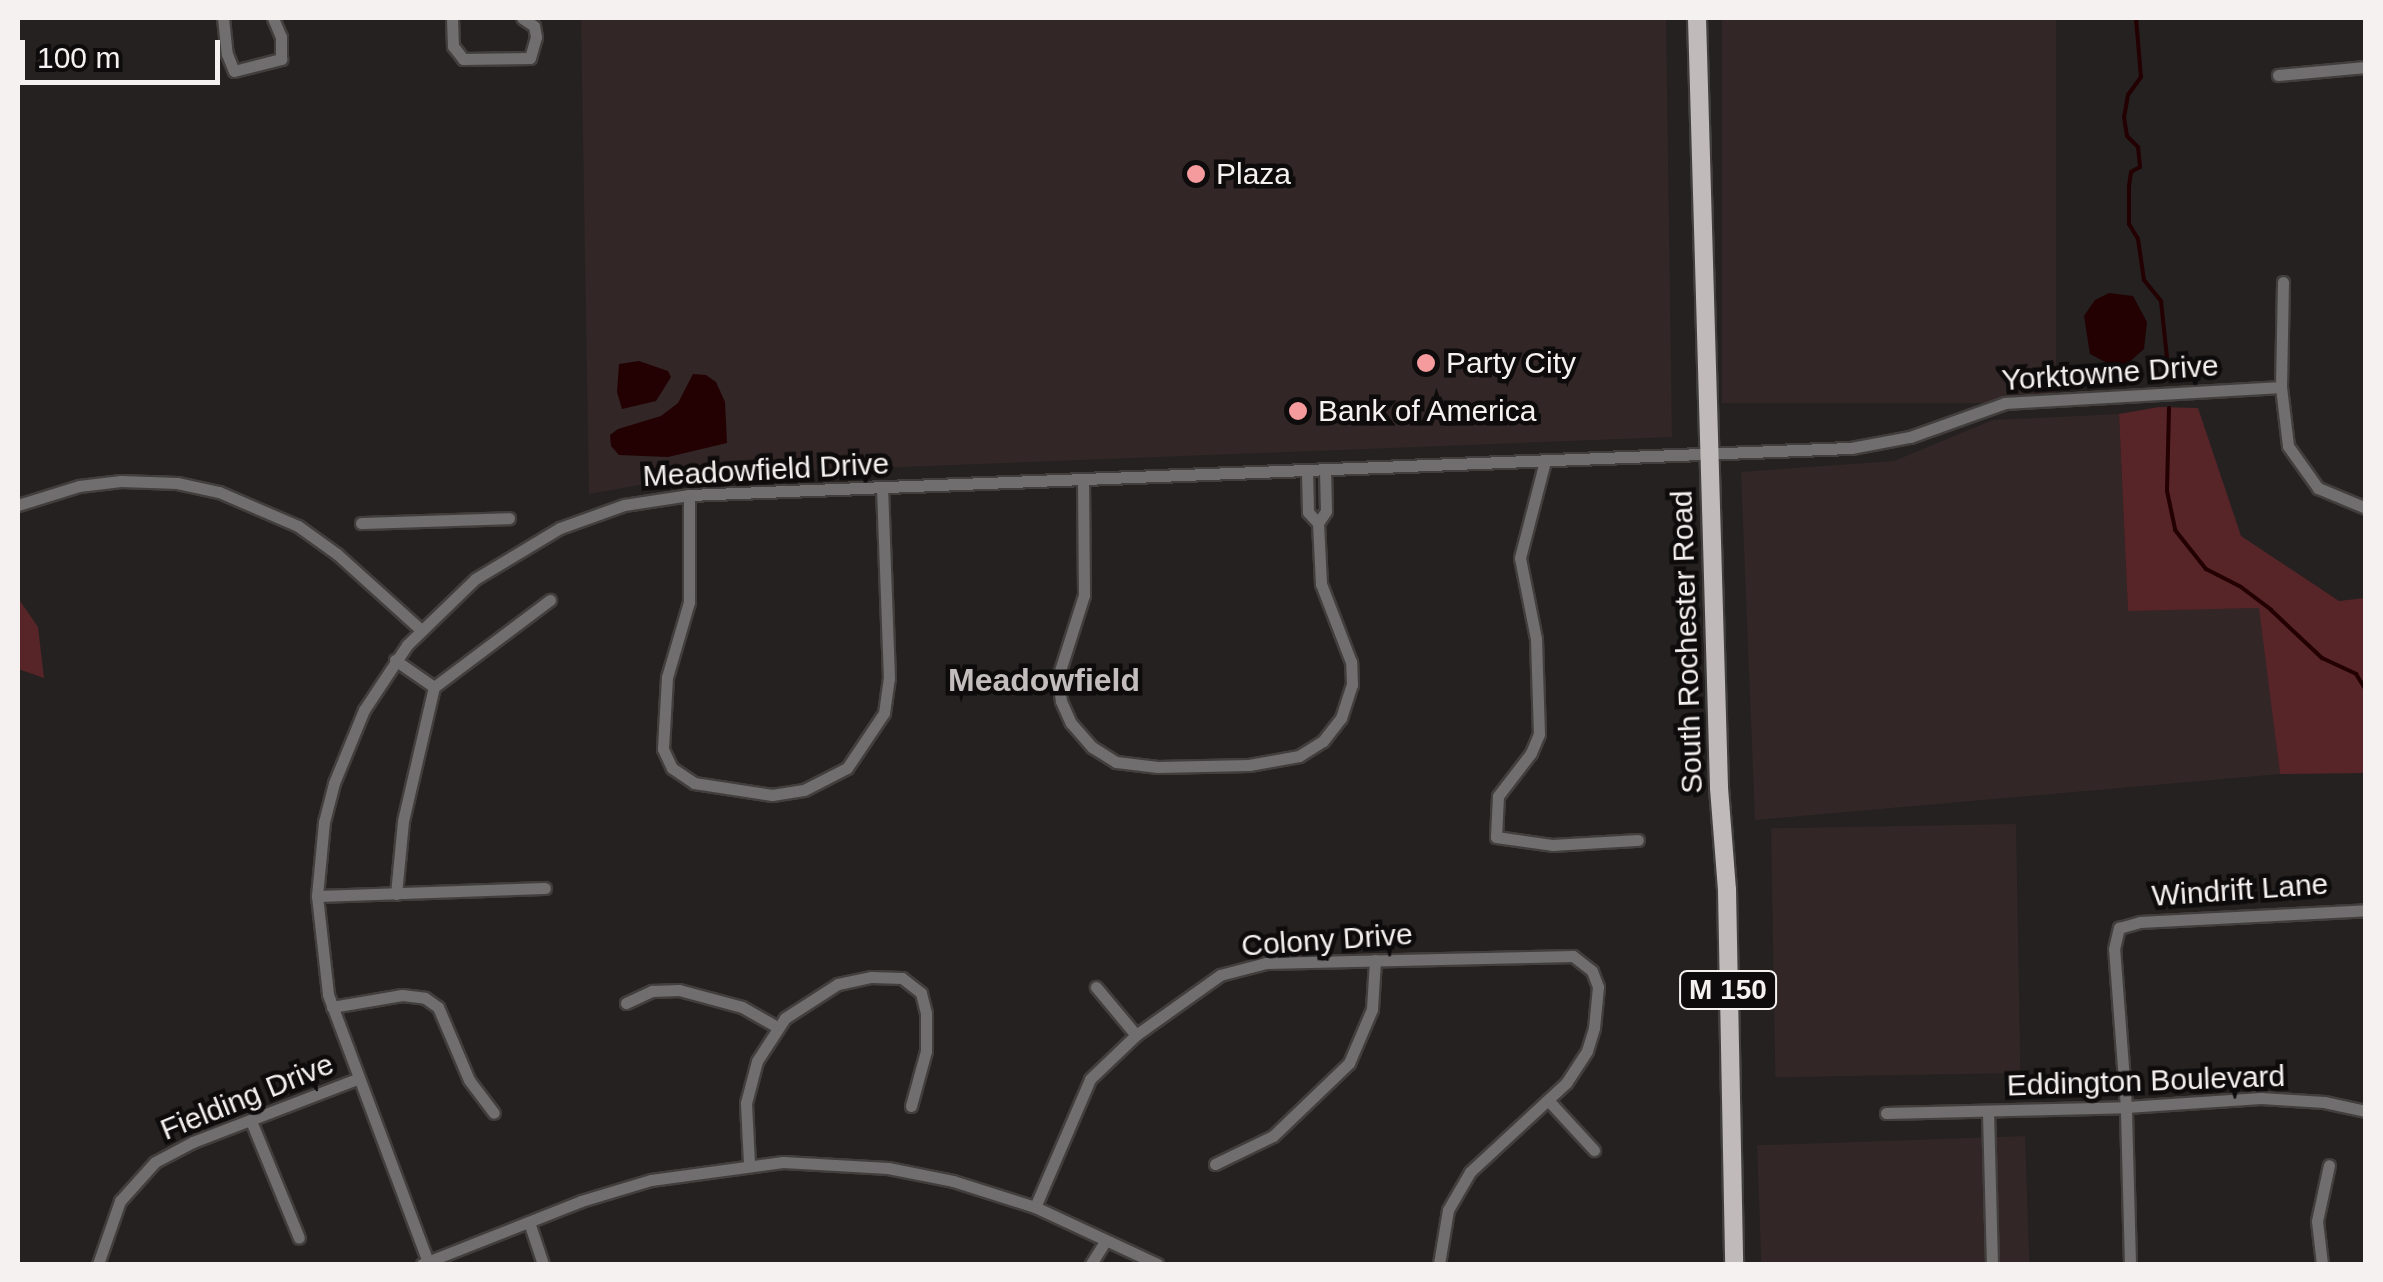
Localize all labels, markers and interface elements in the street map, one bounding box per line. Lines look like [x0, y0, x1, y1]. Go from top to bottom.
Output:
scale bar [25, 20, 225, 82]
text: 100 m [37, 41, 120, 74]
place label: Plaza [1216, 156, 1291, 192]
marker: Plaza [1185, 163, 1207, 185]
place label: Party City [1446, 345, 1576, 381]
street label: Yorktowne Drive [2000, 347, 2220, 399]
marker: Party City [1415, 352, 1437, 374]
place label: Bank of America [1318, 393, 1538, 429]
marker: Bank of America [1287, 400, 1309, 422]
street label: Meadowfield Drive [642, 446, 890, 494]
street label: South Rochester Road [1664, 490, 1710, 794]
district label: Meadowfield [948, 661, 1140, 699]
street label: Windrift Lane [2151, 866, 2329, 914]
street label: Colony Drive [1240, 916, 1414, 964]
road number: M 150 [1678, 967, 1778, 1013]
street label: Fielding Drive [155, 1046, 339, 1148]
street label: Eddington Boulevard [2006, 1058, 2286, 1104]

